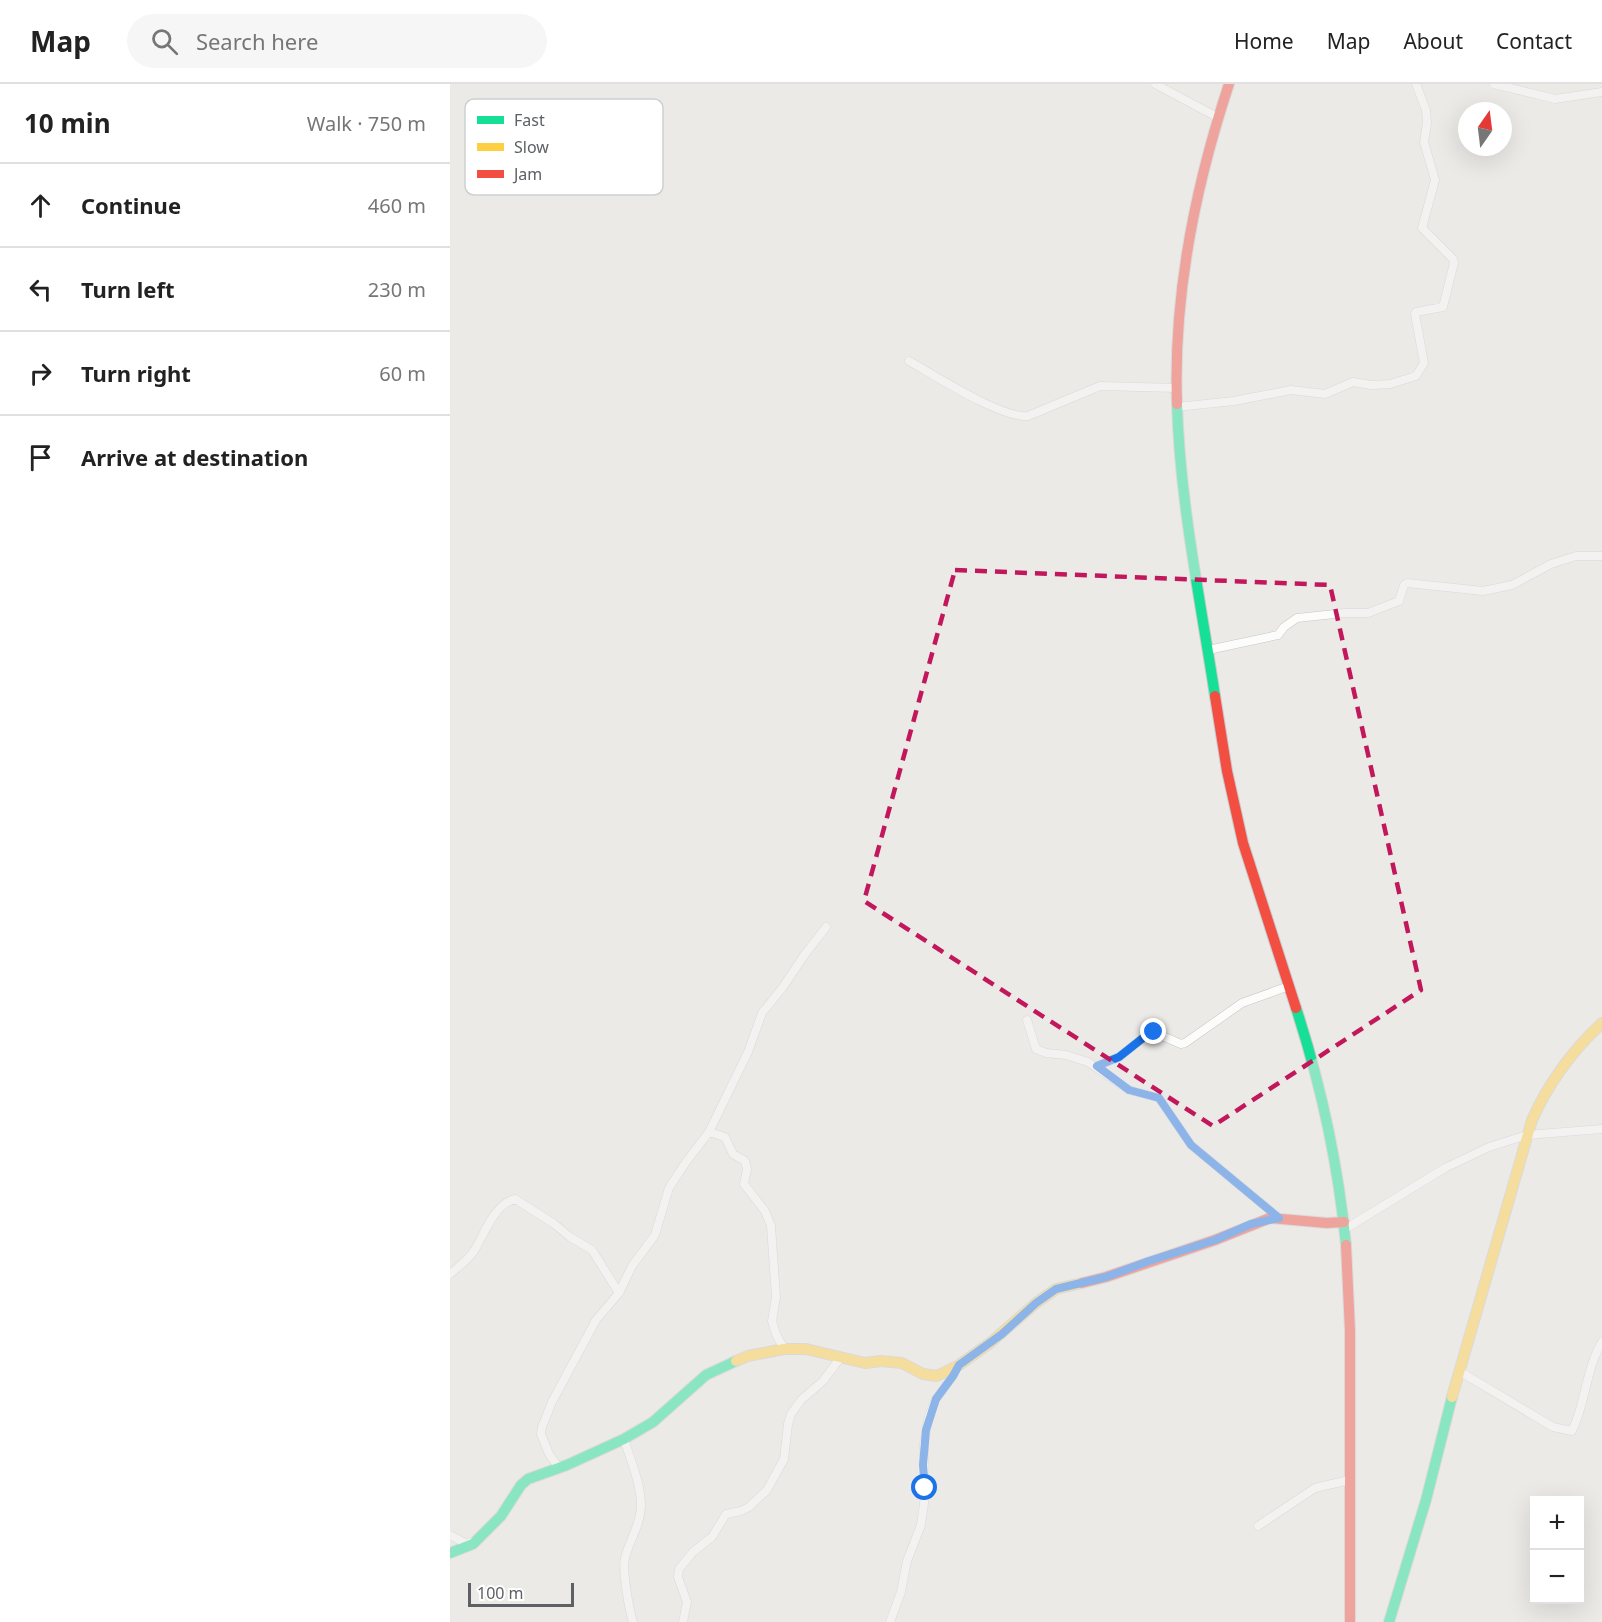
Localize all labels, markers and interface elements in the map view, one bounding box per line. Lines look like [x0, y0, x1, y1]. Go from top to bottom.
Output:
search box [127, 14, 547, 68]
text: Map [30, 22, 91, 60]
icon: search [148, 25, 181, 58]
text: Search here [196, 26, 318, 56]
text: Home [1234, 27, 1294, 55]
text: Map [1327, 27, 1370, 55]
text: About [1403, 27, 1463, 55]
text: Contact [1496, 27, 1572, 55]
legend [465, 99, 663, 195]
north arrow [1458, 102, 1512, 156]
text: 10 min [24, 105, 111, 141]
text: Fast [514, 109, 545, 131]
text: Walk · 750 m [307, 110, 426, 137]
text: Slow [514, 136, 549, 158]
text: Jam [512, 163, 542, 185]
icon: ahead [24, 189, 57, 222]
text: Continue [81, 190, 181, 220]
text: 460 m [368, 192, 426, 219]
icon: left [24, 273, 57, 306]
text: Turn left [81, 274, 175, 304]
text: 230 m [368, 276, 426, 303]
icon: right [24, 357, 57, 390]
text: Turn right [81, 358, 191, 388]
text: 60 m [379, 360, 426, 387]
icon: arrive [24, 441, 57, 474]
text: Arrive at destination [81, 442, 308, 472]
route end [1140, 1018, 1166, 1044]
route start [911, 1474, 937, 1500]
map controls [1530, 1496, 1584, 1604]
button: + [1530, 1496, 1584, 1550]
button: − [1530, 1550, 1584, 1604]
scale bar [468, 1580, 574, 1608]
text: 100 m [477, 1582, 524, 1604]

